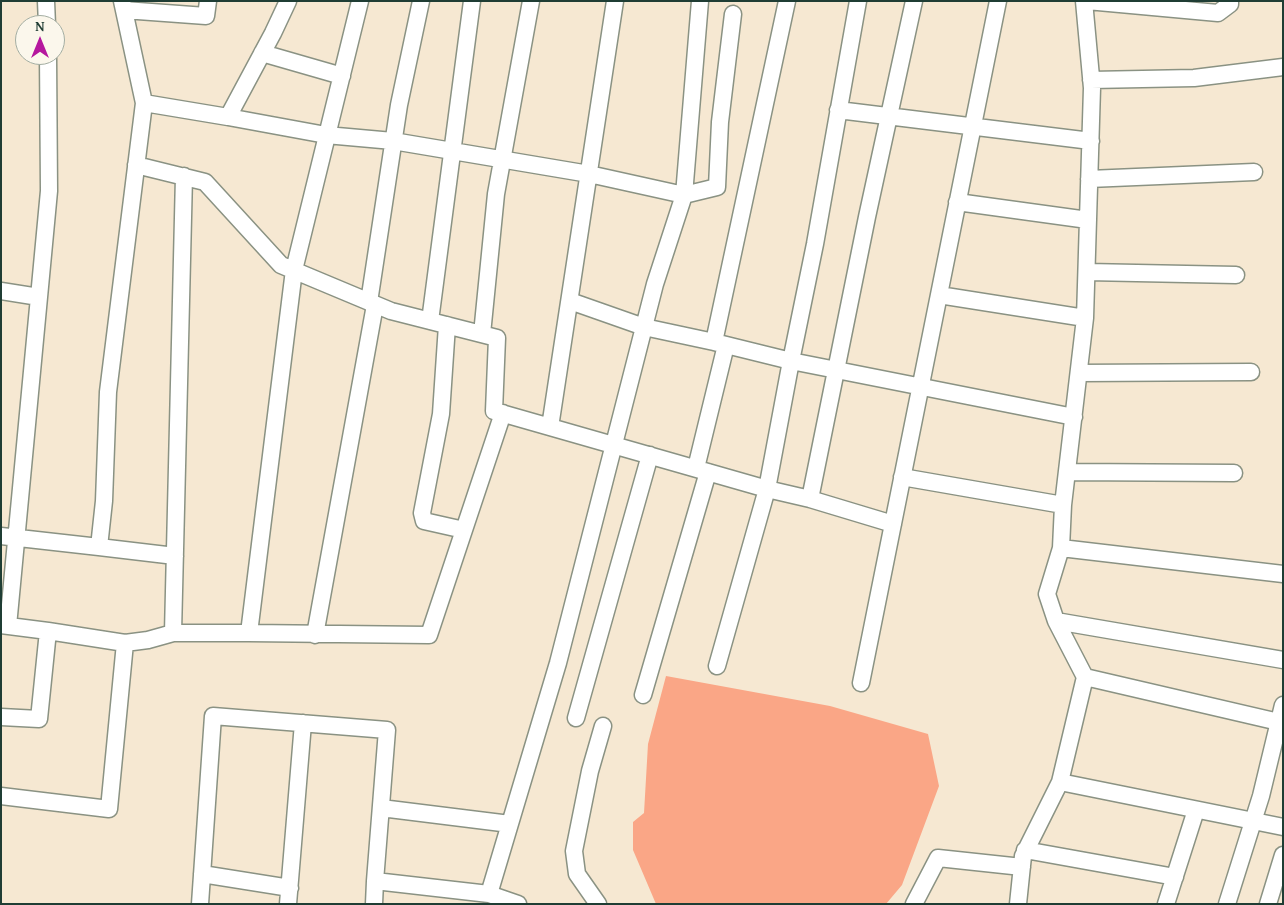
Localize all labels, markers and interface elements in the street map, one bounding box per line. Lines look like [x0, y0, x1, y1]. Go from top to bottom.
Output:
north arrow [15, 15, 65, 65]
text: N [35, 16, 45, 36]

